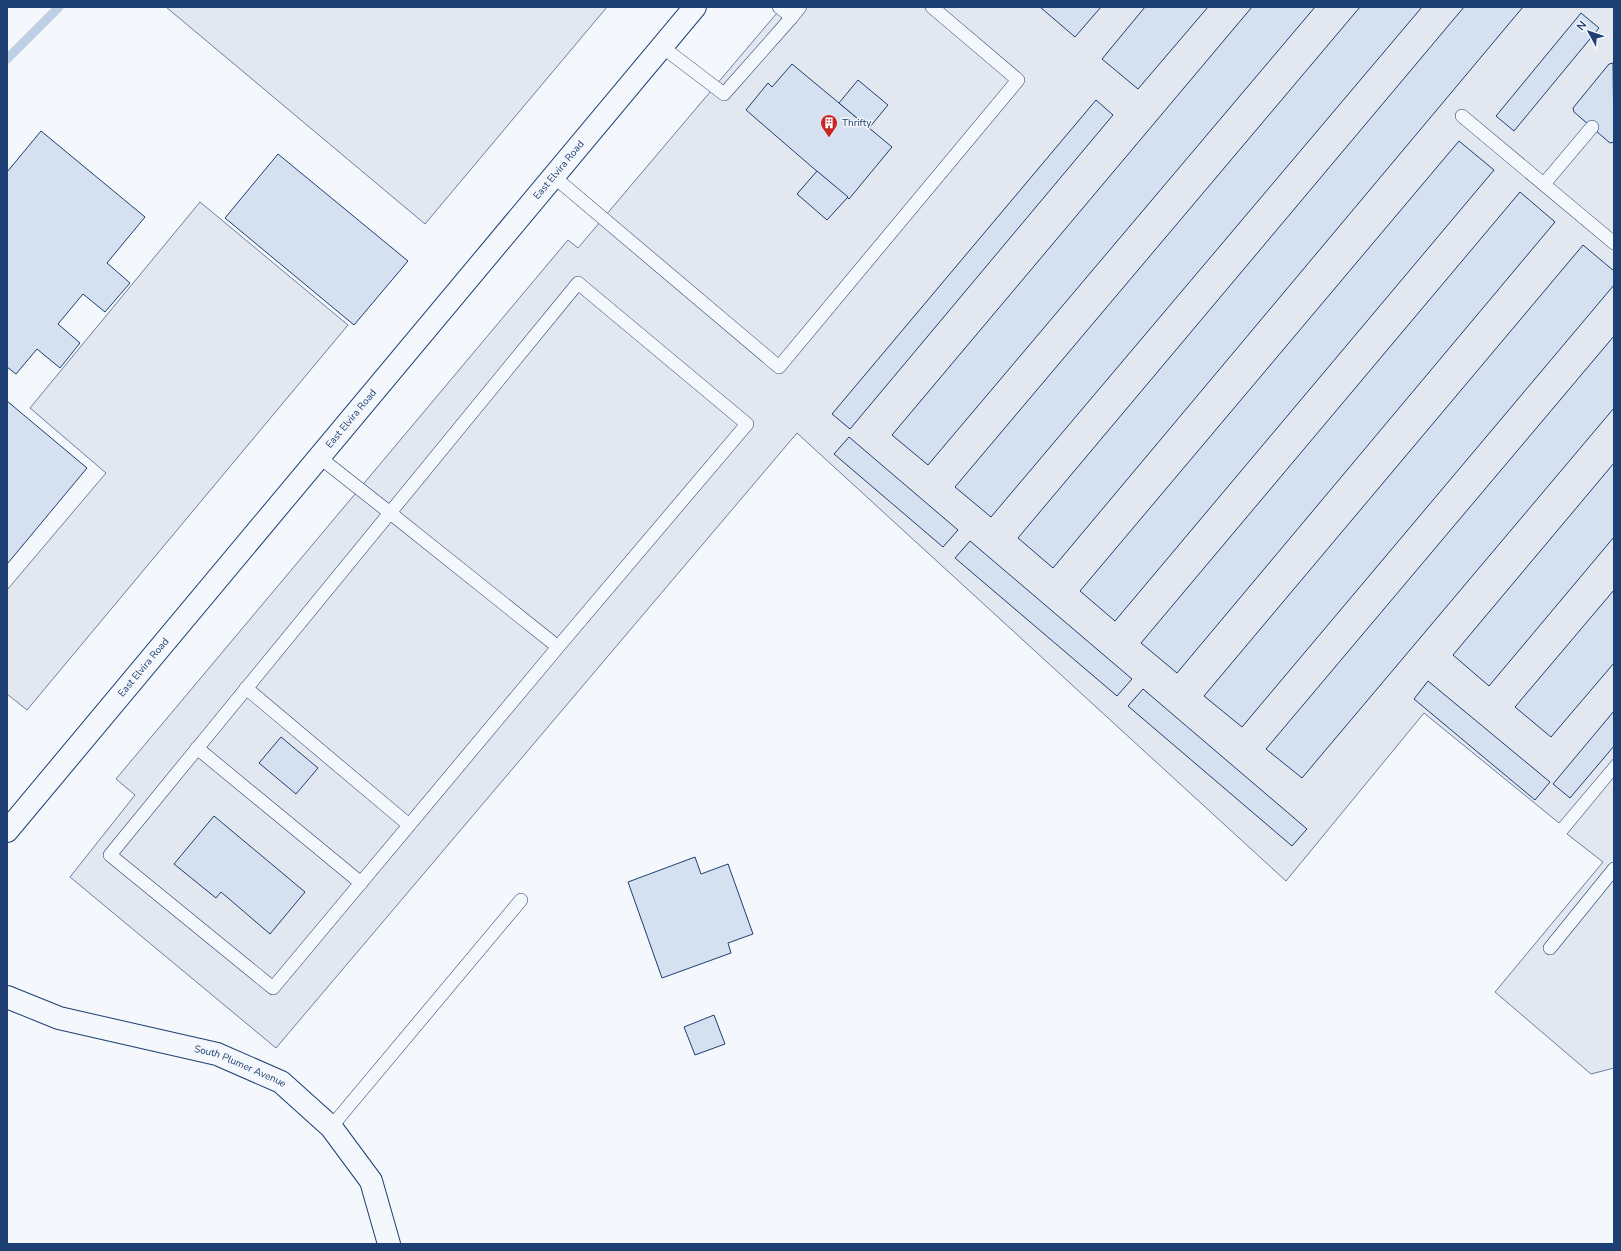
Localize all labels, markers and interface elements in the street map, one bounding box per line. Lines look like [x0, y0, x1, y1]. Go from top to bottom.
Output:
north arrow [1569, 12, 1609, 52]
text: N [1573, 18, 1590, 34]
building icon: Thrifty [819, 113, 839, 138]
place label: Thrifty [842, 116, 872, 130]
street label: East Elvira Road [530, 138, 588, 203]
street label: East Elvira Road [322, 386, 380, 451]
street label: East Elvira Road [115, 635, 172, 700]
street label: South Plumer Avenue [193, 1042, 289, 1091]

